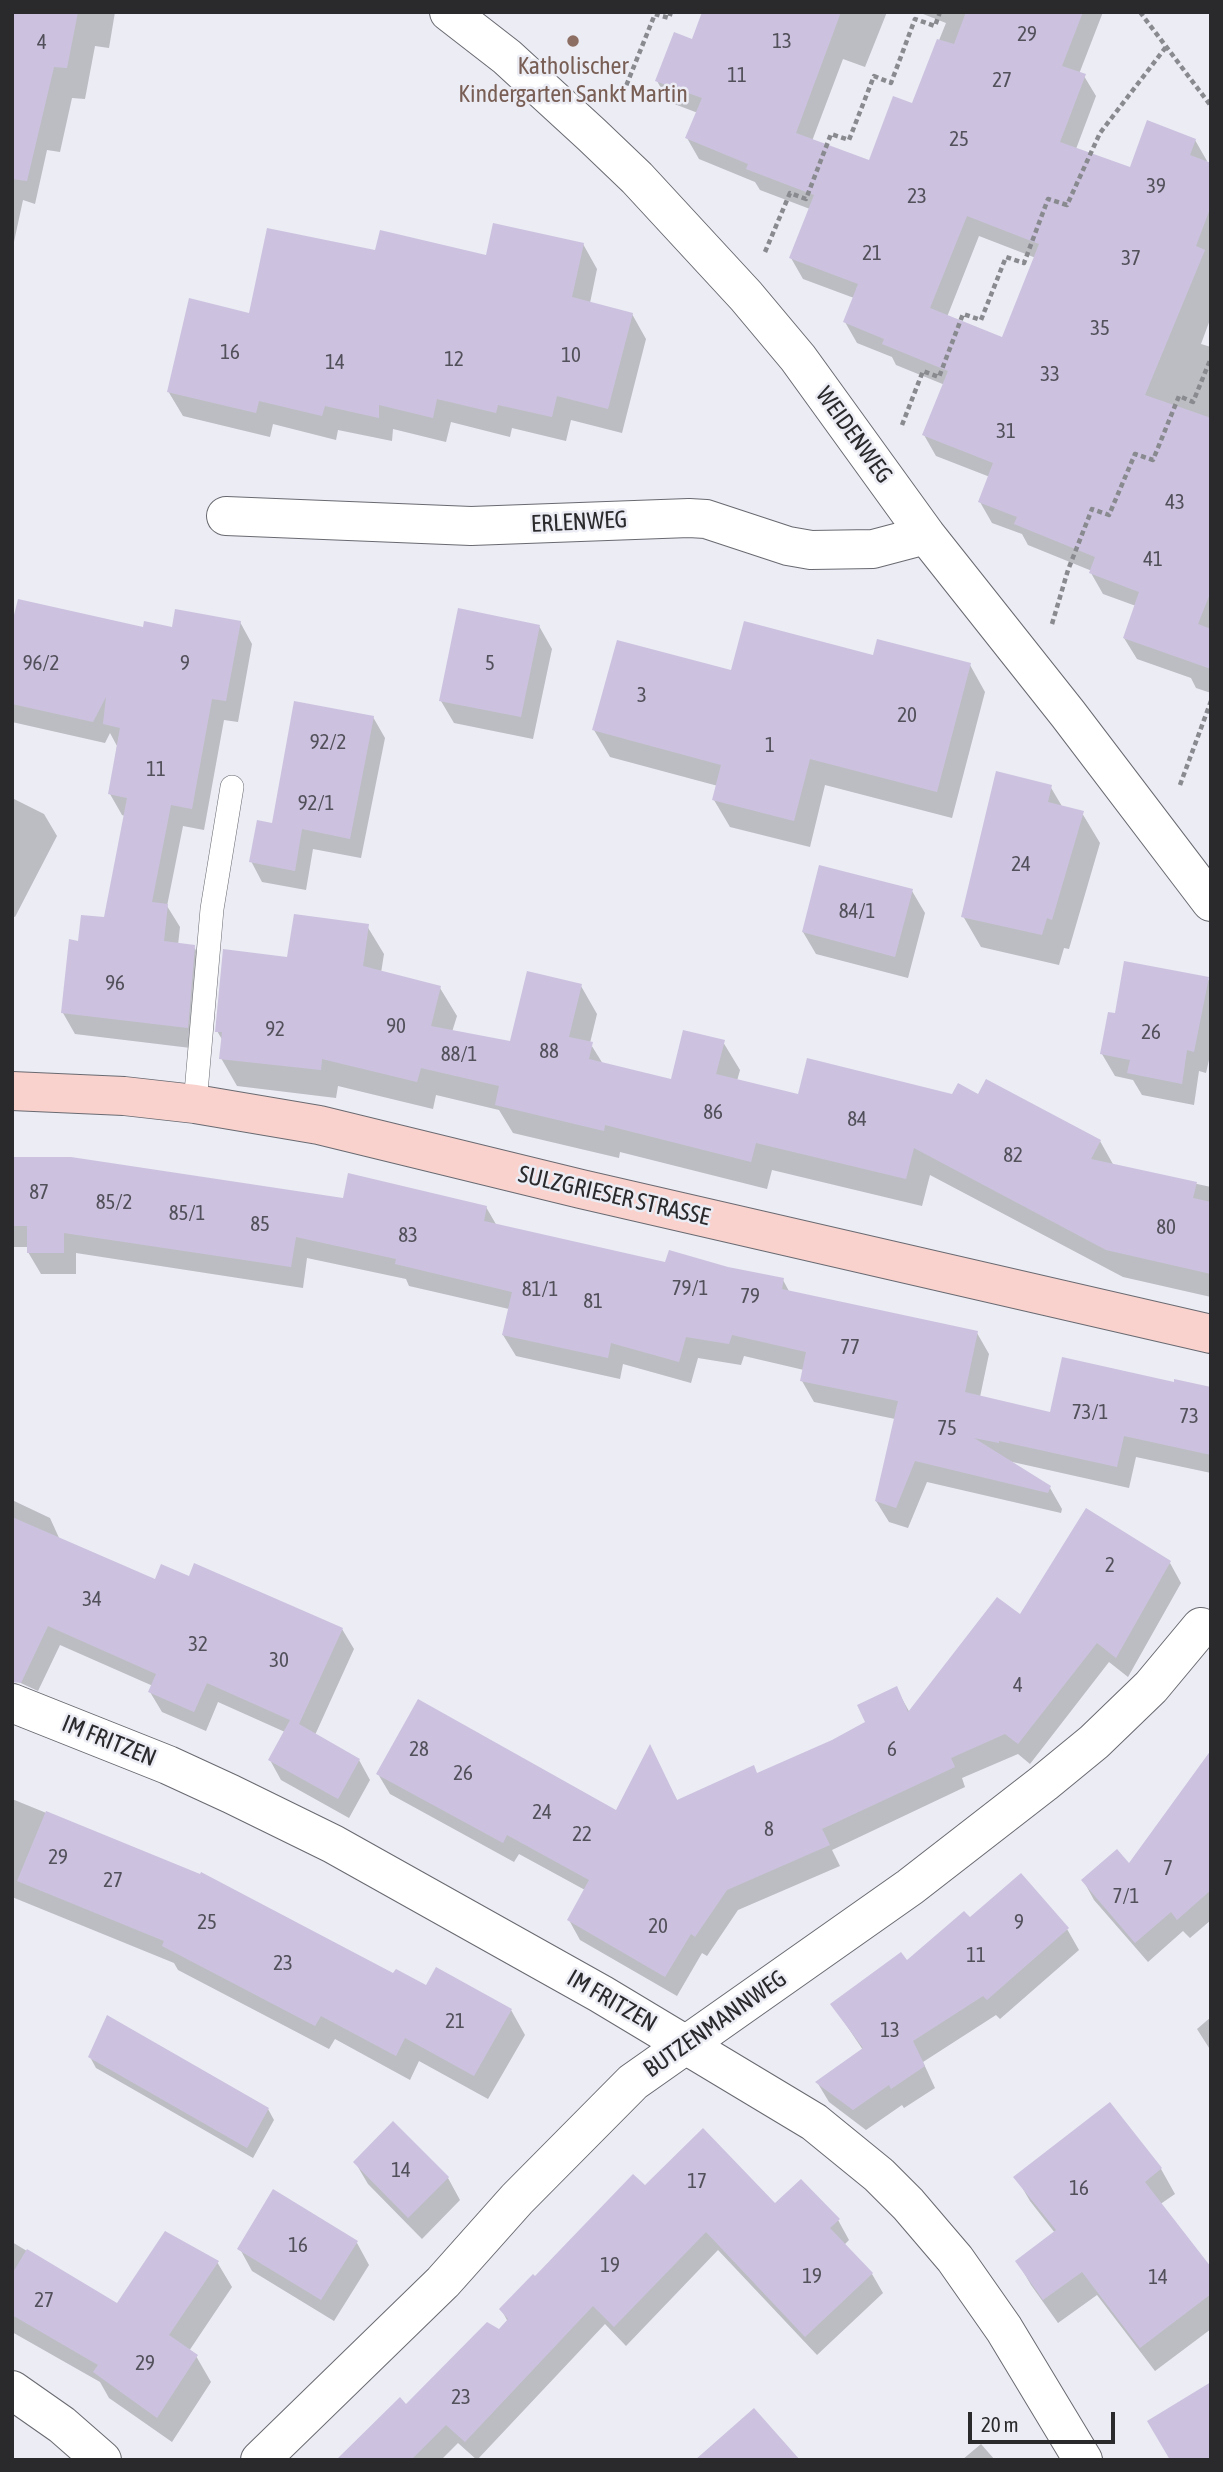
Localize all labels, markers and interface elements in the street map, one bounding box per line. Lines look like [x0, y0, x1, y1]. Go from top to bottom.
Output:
house number: 29 [1017, 21, 1037, 47]
house number: 13 [772, 28, 792, 54]
house number: 4 [37, 29, 47, 55]
marker: Katholischer Kindergarten Sankt Martin [565, 33, 581, 49]
place label: Katholischer Kindergarten Sankt Martin [458, 52, 688, 108]
house number: 11 [727, 62, 747, 88]
house number: 27 [992, 67, 1012, 93]
house number: 25 [949, 126, 969, 152]
house number: 39 [1146, 173, 1166, 199]
house number: 23 [907, 183, 927, 209]
house number: 21 [862, 240, 882, 266]
house number: 37 [1121, 245, 1141, 271]
house number: 35 [1090, 315, 1110, 341]
house number: 16 [220, 339, 240, 365]
house number: 10 [561, 342, 581, 368]
house number: 12 [444, 346, 464, 372]
house number: 14 [325, 349, 345, 375]
house number: 33 [1040, 361, 1060, 387]
street label: WEIDENWEG [809, 381, 899, 489]
house number: 31 [996, 418, 1016, 444]
house number: 43 [1165, 489, 1185, 515]
street label: ERLENWEG [530, 505, 628, 539]
house number: 41 [1143, 546, 1163, 572]
house number: 96/2 [23, 650, 59, 676]
house number: 9 [180, 650, 190, 676]
house number: 5 [485, 650, 495, 676]
house number: 3 [637, 682, 647, 708]
house number: 20 [897, 702, 917, 728]
house number: 92/2 [310, 729, 346, 755]
house number: 1 [765, 732, 775, 758]
house number: 11 [146, 756, 166, 782]
house number: 92/1 [298, 790, 334, 816]
house number: 24 [1011, 851, 1031, 877]
house number: 84/1 [839, 898, 875, 924]
house number: 96 [105, 970, 125, 996]
house number: 90 [386, 1013, 406, 1039]
house number: 92 [265, 1016, 285, 1042]
house number: 26 [1141, 1019, 1161, 1045]
house number: 88 [539, 1038, 559, 1064]
house number: 88/1 [441, 1041, 477, 1067]
house number: 86 [703, 1099, 723, 1125]
house number: 84 [847, 1106, 867, 1132]
house number: 82 [1003, 1142, 1023, 1168]
street label: SULZGRIESER STRASSE [515, 1160, 713, 1232]
house number: 87 [29, 1179, 49, 1205]
house number: 85/2 [96, 1189, 132, 1215]
house number: 85/1 [169, 1200, 205, 1226]
house number: 85 [250, 1211, 270, 1237]
house number: 80 [1156, 1214, 1176, 1240]
house number: 83 [398, 1222, 418, 1248]
house number: 79/1 [672, 1275, 708, 1301]
house number: 81/1 [522, 1276, 558, 1302]
house number: 79 [740, 1283, 760, 1309]
house number: 81 [583, 1288, 603, 1314]
house number: 77 [840, 1334, 860, 1360]
house number: 73/1 [1072, 1399, 1108, 1425]
house number: 73 [1179, 1403, 1199, 1429]
house number: 75 [937, 1415, 957, 1441]
house number: 2 [1105, 1552, 1115, 1578]
house number: 34 [82, 1586, 102, 1612]
house number: 32 [188, 1631, 208, 1657]
house number: 30 [269, 1647, 289, 1673]
house number: 4 [1013, 1672, 1023, 1698]
street label: IM FRITZEN [58, 1709, 160, 1773]
house number: 28 [409, 1736, 429, 1762]
house number: 6 [887, 1736, 897, 1762]
house number: 26 [453, 1760, 473, 1786]
house number: 24 [532, 1799, 552, 1825]
house number: 8 [764, 1816, 774, 1842]
house number: 22 [572, 1821, 592, 1847]
house number: 29 [48, 1844, 68, 1870]
house number: 7 [1163, 1855, 1173, 1881]
house number: 27 [103, 1867, 123, 1893]
house number: 7/1 [1113, 1883, 1139, 1909]
house number: 25 [197, 1909, 217, 1935]
house number: 9 [1014, 1909, 1024, 1935]
house number: 20 [648, 1913, 668, 1939]
house number: 11 [966, 1942, 986, 1968]
house number: 23 [273, 1950, 293, 1976]
street label: IM FRITZEN [562, 1964, 662, 2038]
street label: BUTZENMANNWEG [638, 1964, 792, 2084]
house number: 21 [445, 2008, 465, 2034]
house number: 13 [880, 2017, 900, 2043]
house number: 14 [391, 2157, 411, 2183]
house number: 17 [687, 2168, 707, 2194]
house number: 16 [1069, 2175, 1089, 2201]
house number: 16 [288, 2232, 308, 2258]
house number: 19 [600, 2252, 620, 2278]
house number: 19 [802, 2263, 822, 2289]
house number: 14 [1148, 2264, 1168, 2290]
house number: 27 [34, 2287, 54, 2313]
house number: 29 [135, 2350, 155, 2376]
house number: 23 [451, 2384, 471, 2410]
scale bar [971, 2398, 1118, 2442]
text: 20 m [981, 2412, 1019, 2436]

